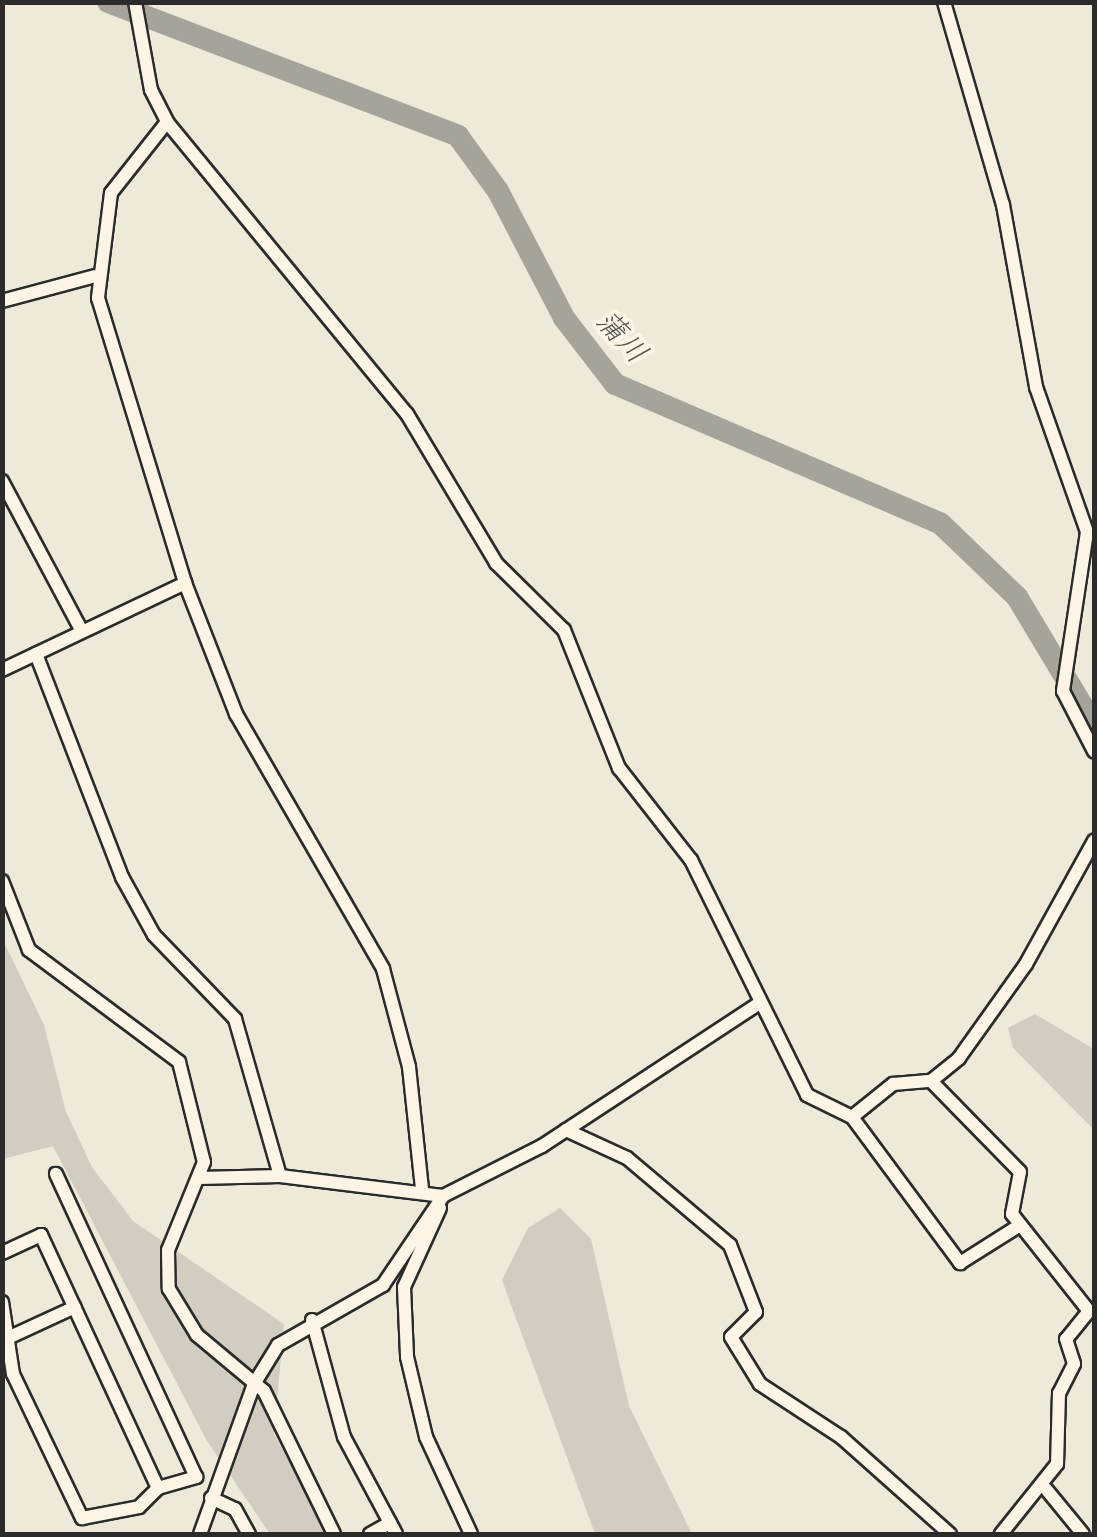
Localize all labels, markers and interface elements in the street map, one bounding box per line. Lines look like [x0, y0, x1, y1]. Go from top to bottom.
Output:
water label: 蒲川 [587, 303, 655, 371]

